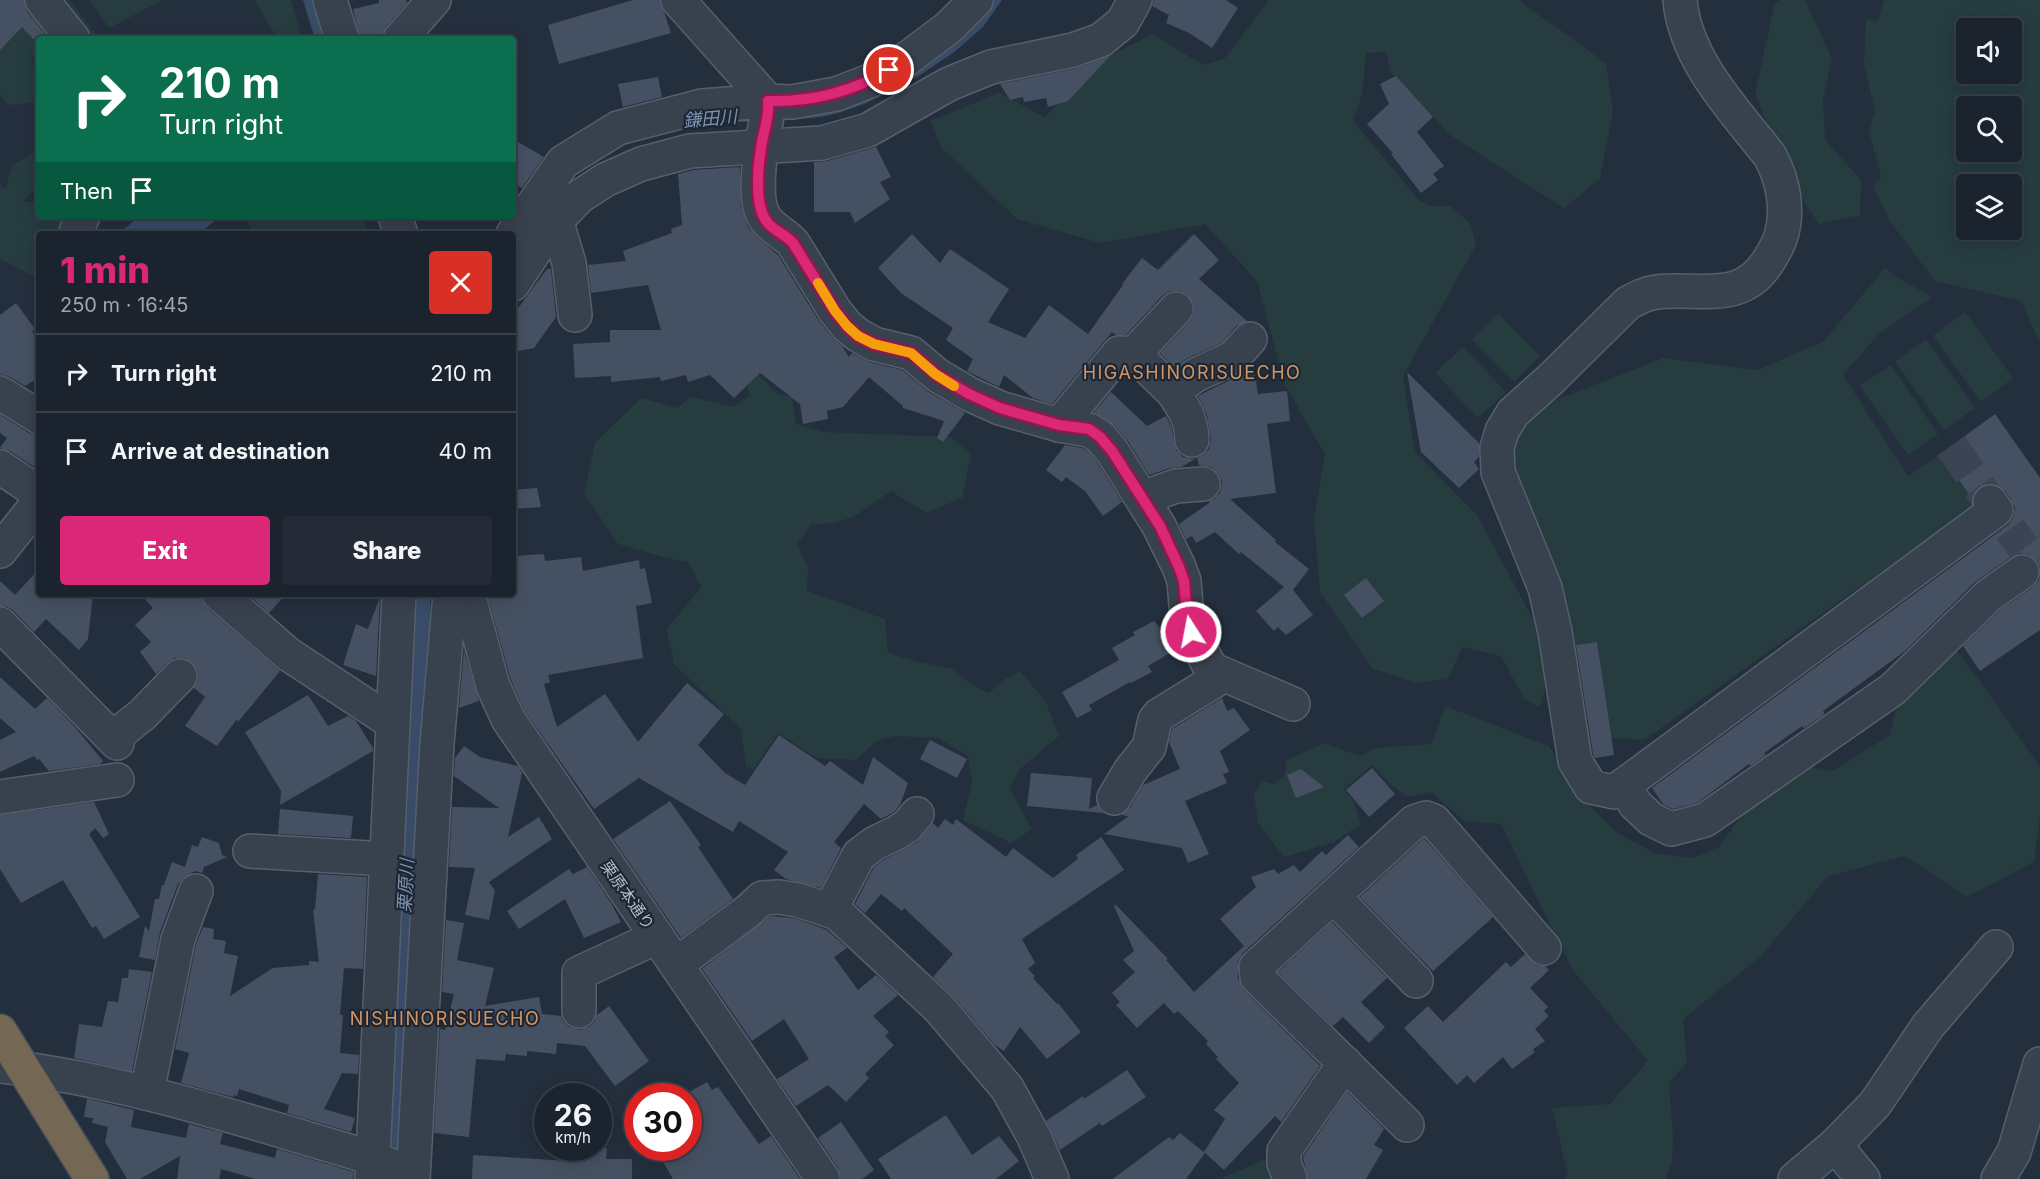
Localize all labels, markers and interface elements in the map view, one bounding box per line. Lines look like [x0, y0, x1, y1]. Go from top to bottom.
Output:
map controls [1956, 18, 2022, 240]
button: sound [1956, 18, 2022, 84]
pin [863, 44, 914, 95]
icon: arrive [872, 53, 905, 86]
text: 210 m [159, 57, 280, 108]
icon: right [60, 60, 138, 138]
button: search [1956, 96, 2022, 162]
water label: 鎌田川 [682, 106, 740, 131]
text: Turn right [159, 108, 283, 141]
icon: arrive [125, 174, 158, 207]
button: layers [1956, 174, 2022, 240]
text: Then [60, 178, 113, 204]
text: 1 min [60, 248, 150, 292]
button: close [429, 251, 492, 314]
text: 250 m · 16:45 [60, 293, 189, 317]
icon: right [60, 357, 93, 390]
text: Turn right [111, 360, 217, 386]
text: 210 m [430, 360, 492, 386]
district label: HIGASHINORISUECHO [1083, 362, 1301, 383]
icon: arrive [60, 435, 93, 468]
text: Arrive at destination [111, 438, 330, 464]
text: 40 m [438, 438, 492, 464]
button: Exit [60, 516, 270, 585]
button: Share [282, 516, 492, 585]
position arrow [1159, 600, 1223, 664]
water label: 栗原川 [394, 856, 418, 913]
street label: 栗原本通り [597, 856, 659, 934]
district label: NISHINORISUECHO [350, 1008, 540, 1029]
speed limit sign: 30 [624, 1083, 702, 1161]
text: 26 [554, 1097, 592, 1133]
text: km/h [555, 1128, 591, 1147]

